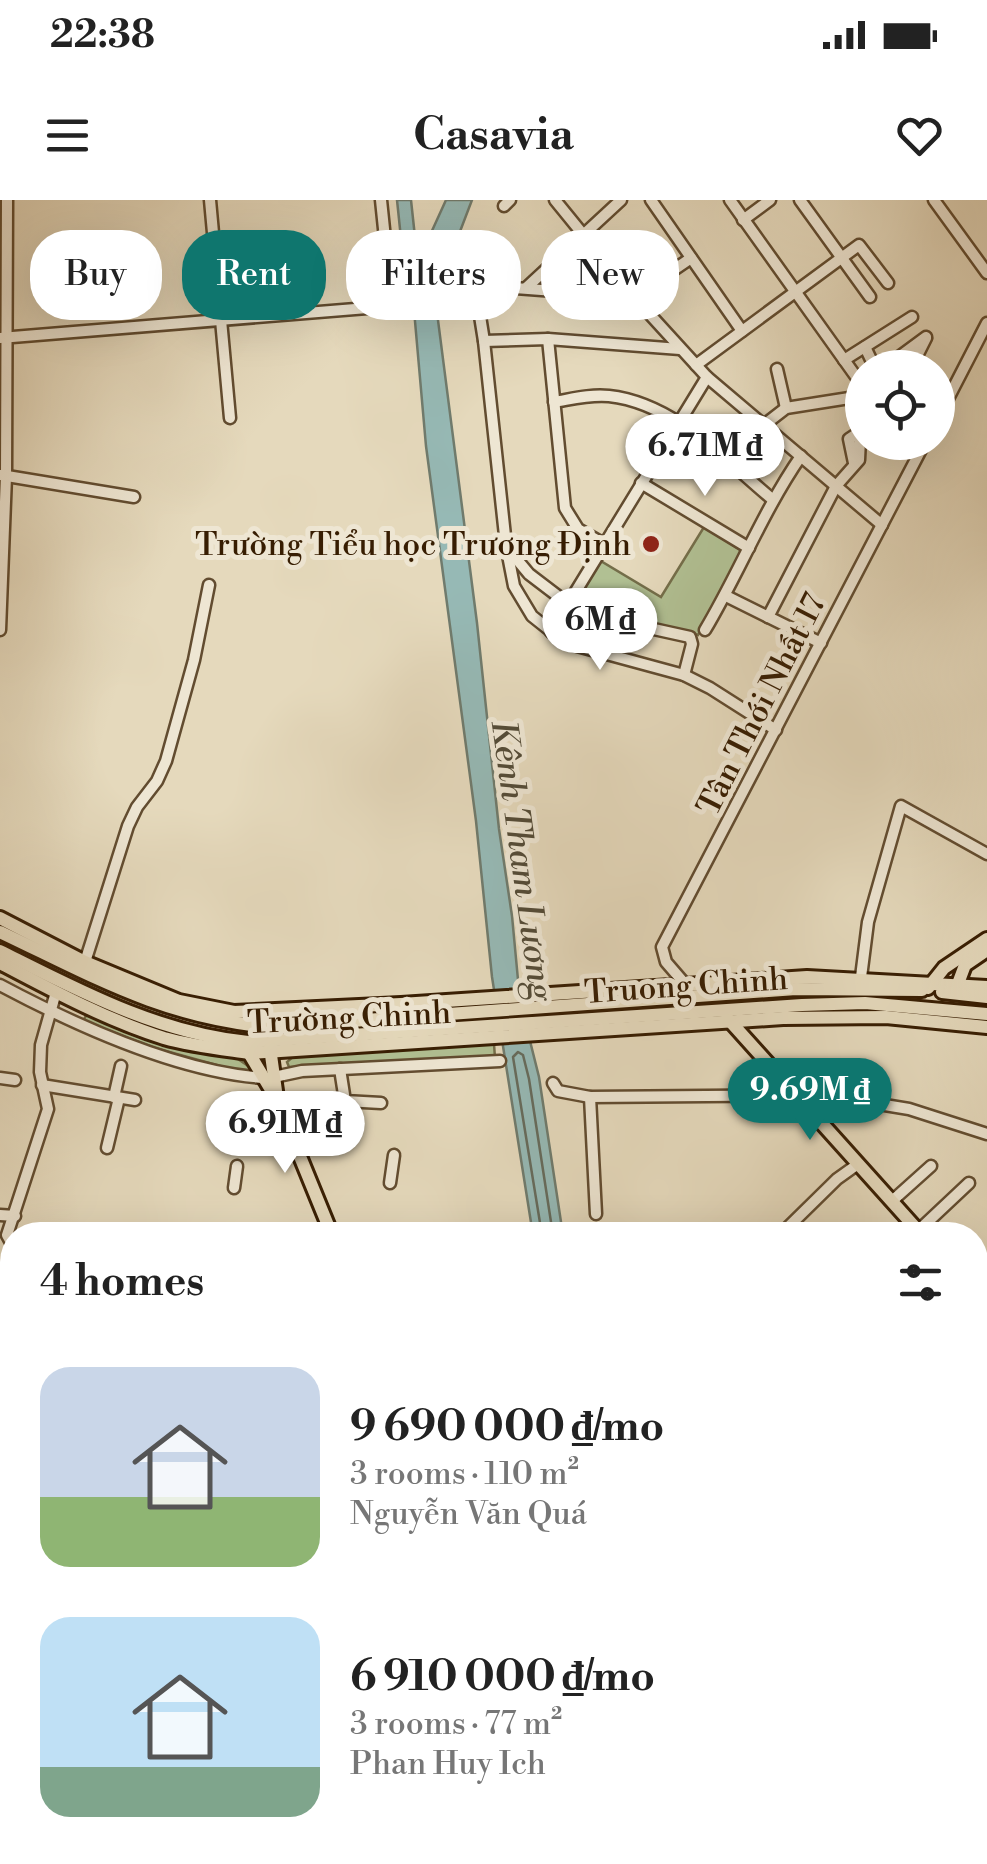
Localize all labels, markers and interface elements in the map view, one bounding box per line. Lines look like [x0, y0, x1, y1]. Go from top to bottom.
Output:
text: 22:38 [50, 12, 155, 59]
text: Casavia [413, 107, 574, 164]
icon: menu [40, 108, 95, 163]
icon: heart [892, 108, 947, 163]
chip: Buy [30, 230, 162, 320]
chip: Rent [182, 230, 326, 320]
chip: Filters [346, 230, 521, 320]
chip: New [541, 230, 679, 320]
map controls [845, 350, 955, 460]
button: locate [845, 350, 955, 460]
pin: 6.71M ₫ [613, 414, 797, 499]
text: 6.71M ₫ [647, 426, 763, 466]
place label: Trường Tiểu học Trương Định [195, 525, 631, 565]
marker: Trường Tiểu học Trương Định [640, 533, 662, 555]
street label: Tân Thới Nhất 17 [689, 587, 835, 822]
pin: 6M ₫ [541, 588, 659, 673]
text: 6M ₫ [564, 600, 636, 640]
water label: Kênh Tham Lương [481, 717, 563, 1005]
street label: Truong Chinh [583, 959, 789, 1013]
street label: Trường Chinh [246, 993, 452, 1043]
pin: 9.69M ₫ [718, 1058, 902, 1143]
text: 9.69M ₫ [750, 1070, 870, 1110]
pin: 6.91M ₫ [193, 1091, 377, 1176]
text: 6.91M ₫ [228, 1103, 342, 1143]
icon: filters [893, 1255, 948, 1310]
text: 4 homes [40, 1256, 204, 1309]
text: 9 690 000 ₫/mo [350, 1401, 664, 1454]
icon: home [120, 1407, 240, 1527]
text: 3 rooms · 110 m² [350, 1454, 579, 1494]
text: Nguyễn Văn Quá [350, 1494, 587, 1534]
text: 6 910 000 ₫/mo [350, 1651, 655, 1704]
icon: home [120, 1657, 240, 1777]
text: 3 rooms · 77 m² [350, 1704, 562, 1744]
text: Phan Huy Ich [350, 1744, 546, 1784]

